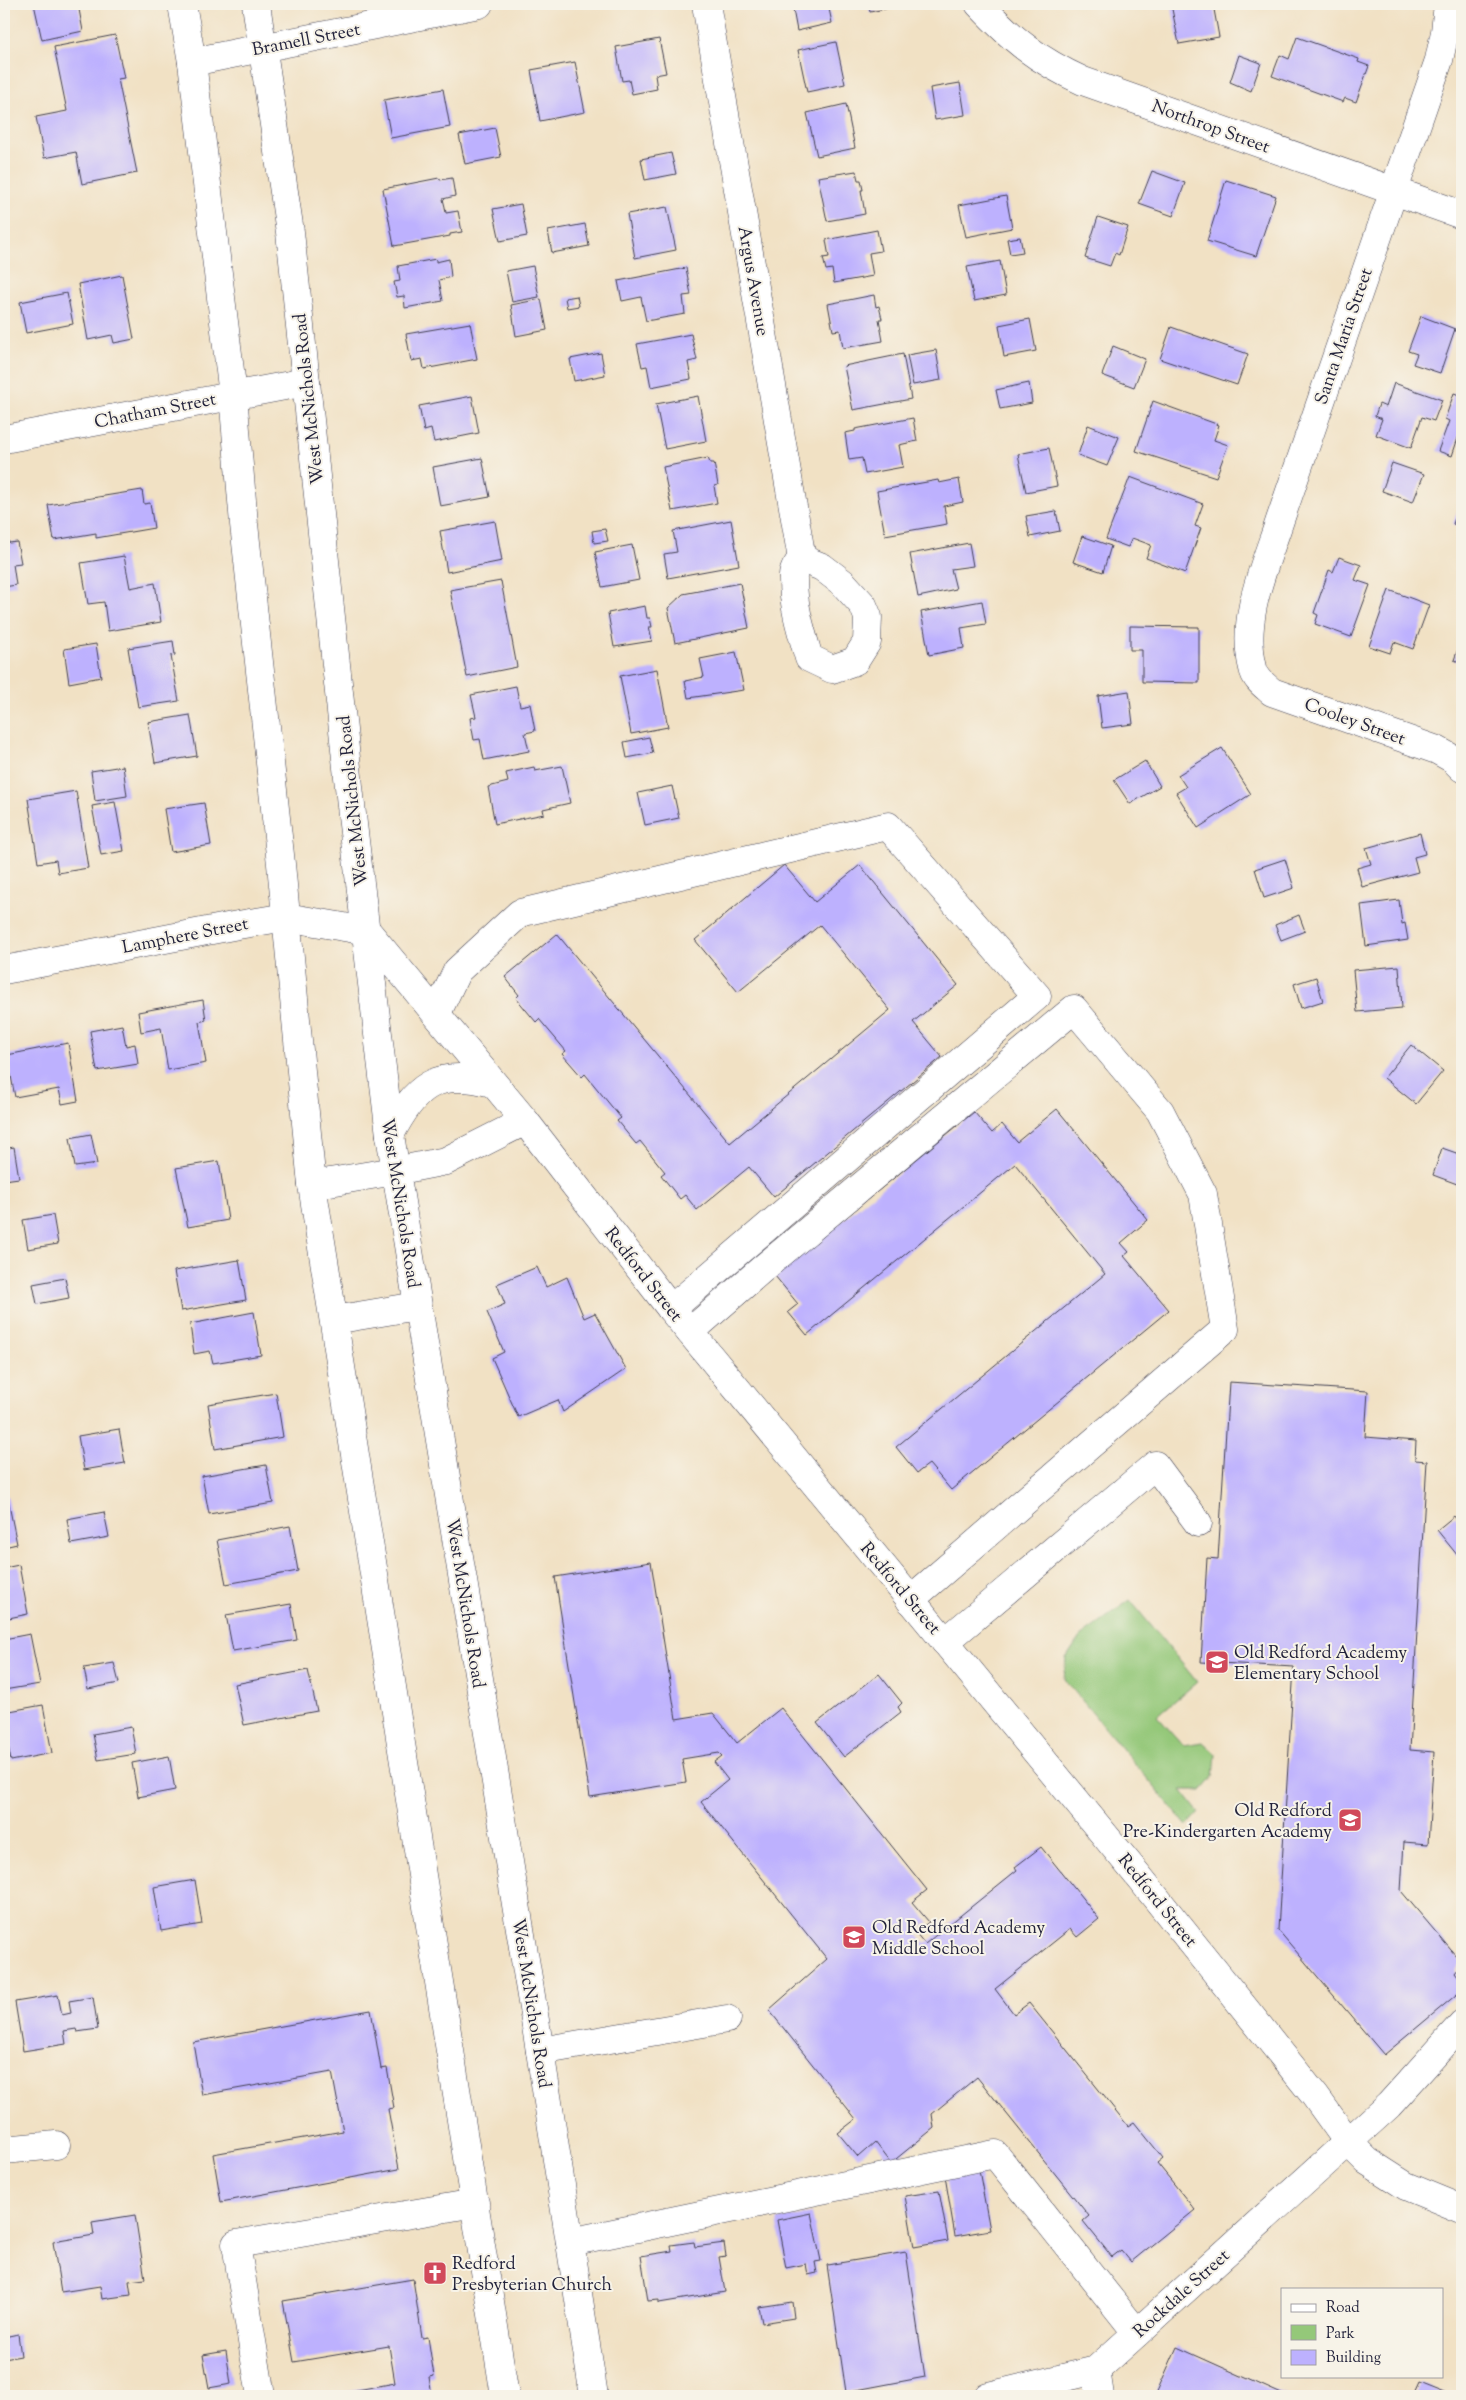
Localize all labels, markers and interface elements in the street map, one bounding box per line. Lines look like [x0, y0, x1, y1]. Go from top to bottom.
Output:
street label: Bramell Street [250, 18, 363, 64]
street label: Northrop Street [1148, 94, 1273, 161]
street label: Argus Avenue [730, 224, 774, 338]
street label: Santa Maria Street [1309, 265, 1380, 408]
street label: West McNichols Road [288, 312, 332, 486]
street label: Chatham Street [92, 387, 218, 437]
street label: Cooley Street [1300, 693, 1408, 753]
street label: West McNichols Road [332, 714, 376, 888]
street label: Lamphere Street [120, 912, 251, 962]
street label: West McNichols Road [373, 1116, 425, 1290]
street label: Redford Street [597, 1222, 688, 1328]
street label: West McNichols Road [438, 1516, 490, 1690]
street label: Redford Street [853, 1537, 946, 1641]
place label: Old Redford Academy Elementary School [1234, 1641, 1407, 1688]
school or university icon: Old Redford Academy Elementary School [1204, 1649, 1230, 1675]
place label: Old Redford Pre-Kindergarten Academy [1123, 1799, 1332, 1846]
school or university icon: Old Redford Pre-Kindergarten Academy [1337, 1807, 1363, 1833]
street label: Redford Street [1111, 1849, 1202, 1954]
street label: West McNichols Road [504, 1916, 556, 2090]
place label: Old Redford Academy Middle School [872, 1916, 1045, 1963]
school or university icon: Old Redford Academy Middle School [841, 1924, 867, 1950]
street label: Rockdale Street [1128, 2244, 1236, 2345]
place label: Redford Presbyterian Church [452, 2252, 612, 2299]
church icon: Redford Presbyterian Church [422, 2260, 448, 2286]
legend [1281, 2288, 1444, 2378]
text: Road [1326, 2298, 1360, 2319]
text: Park [1326, 2324, 1355, 2345]
text: Building [1326, 2348, 1381, 2369]

